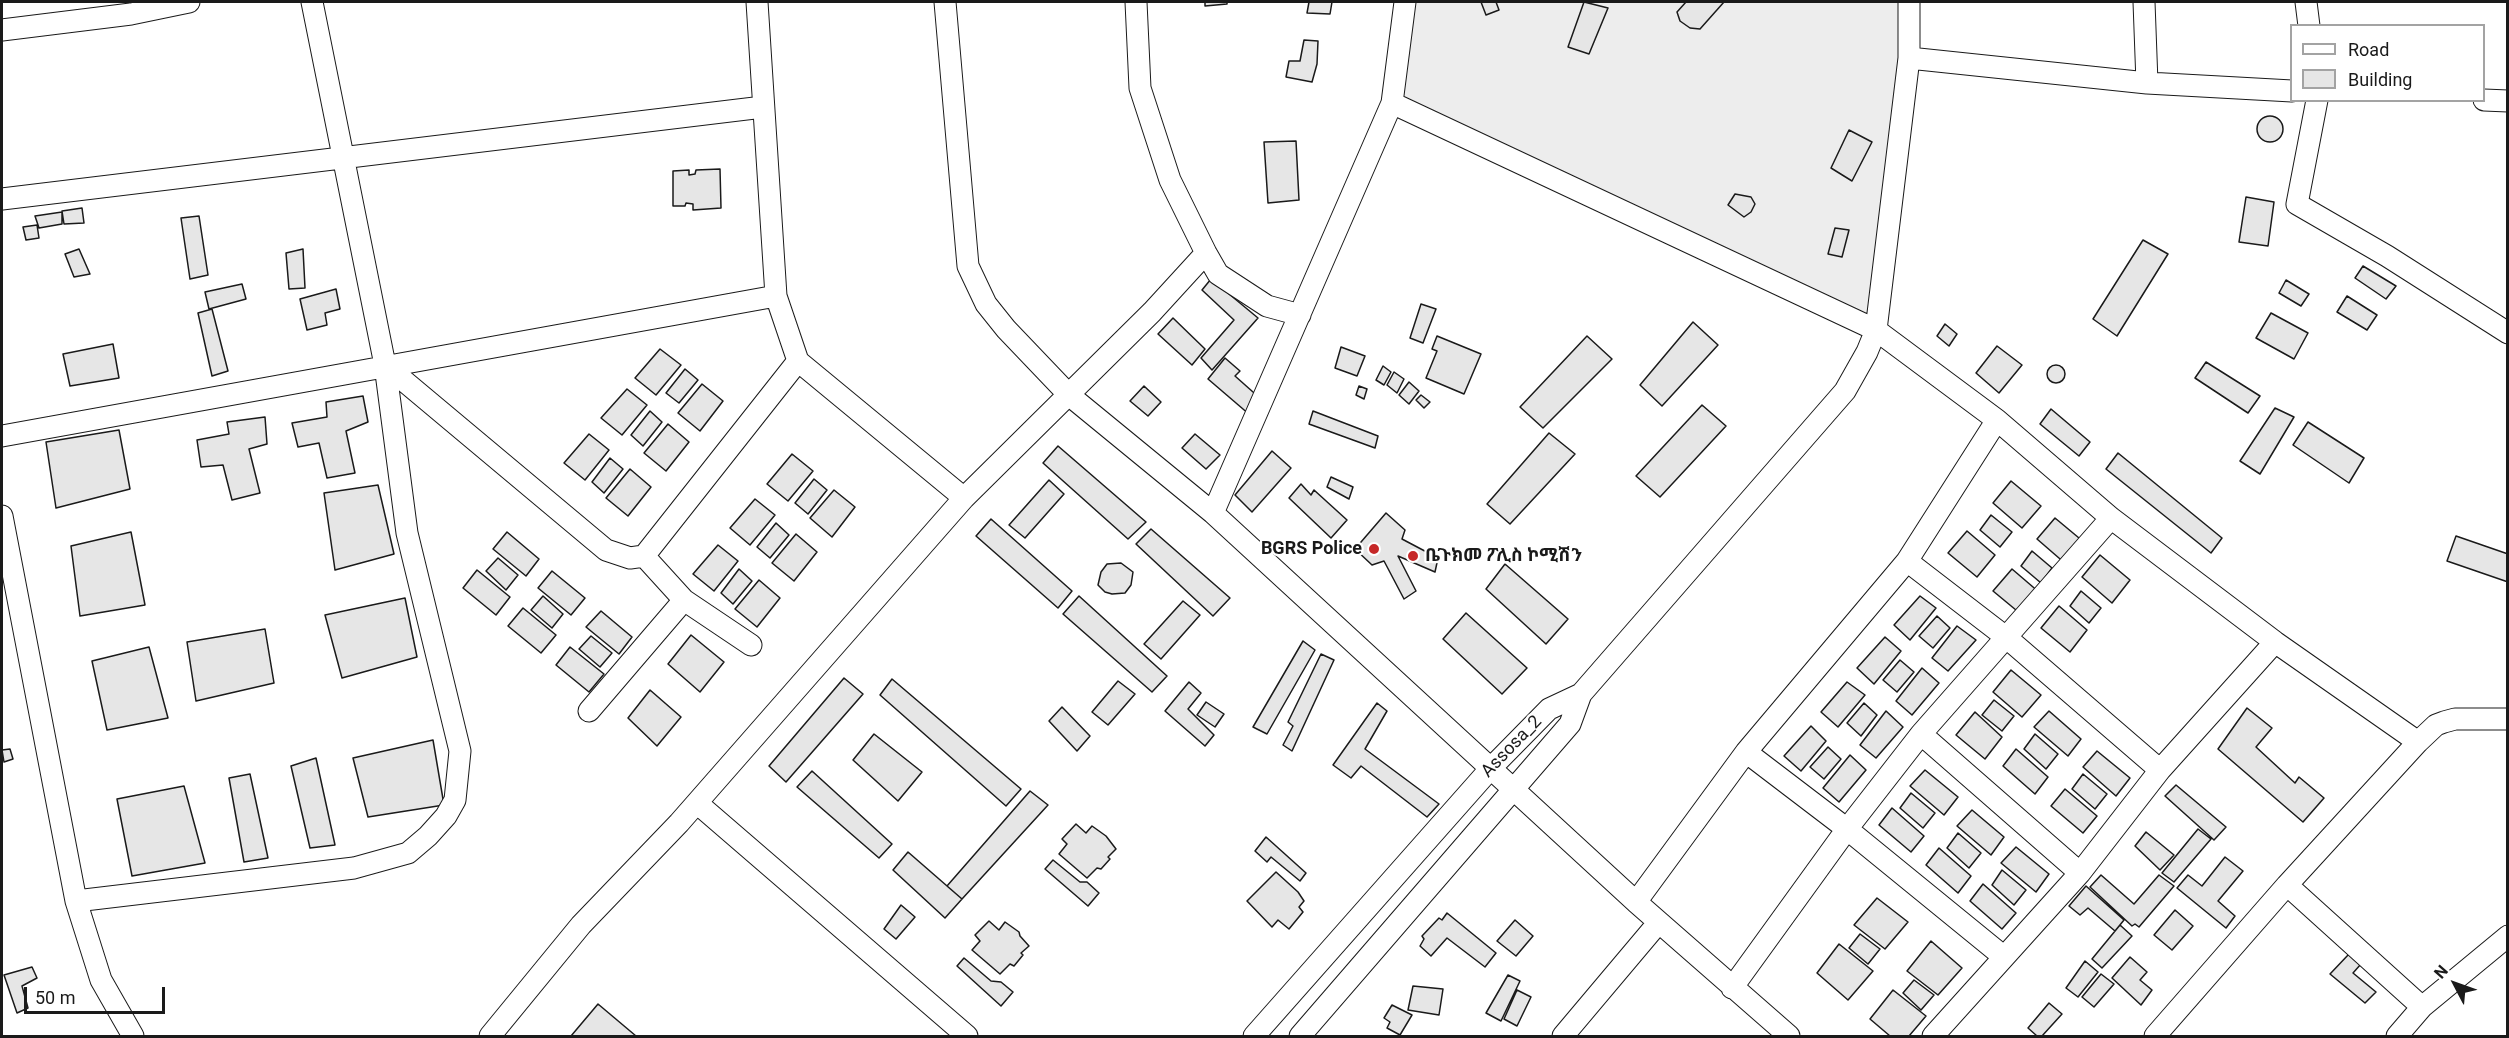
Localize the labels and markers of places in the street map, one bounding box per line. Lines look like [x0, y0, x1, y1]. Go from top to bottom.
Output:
place label: BGRS Police [1261, 538, 1362, 560]
marker: BGRS Police [1367, 542, 1381, 556]
place label: ቤጉክመ ፖሊስ ኮሚሽን [1425, 545, 1582, 567]
marker: ቤጉክመ ፖሊስ ኮሚሽን [1406, 549, 1420, 563]

